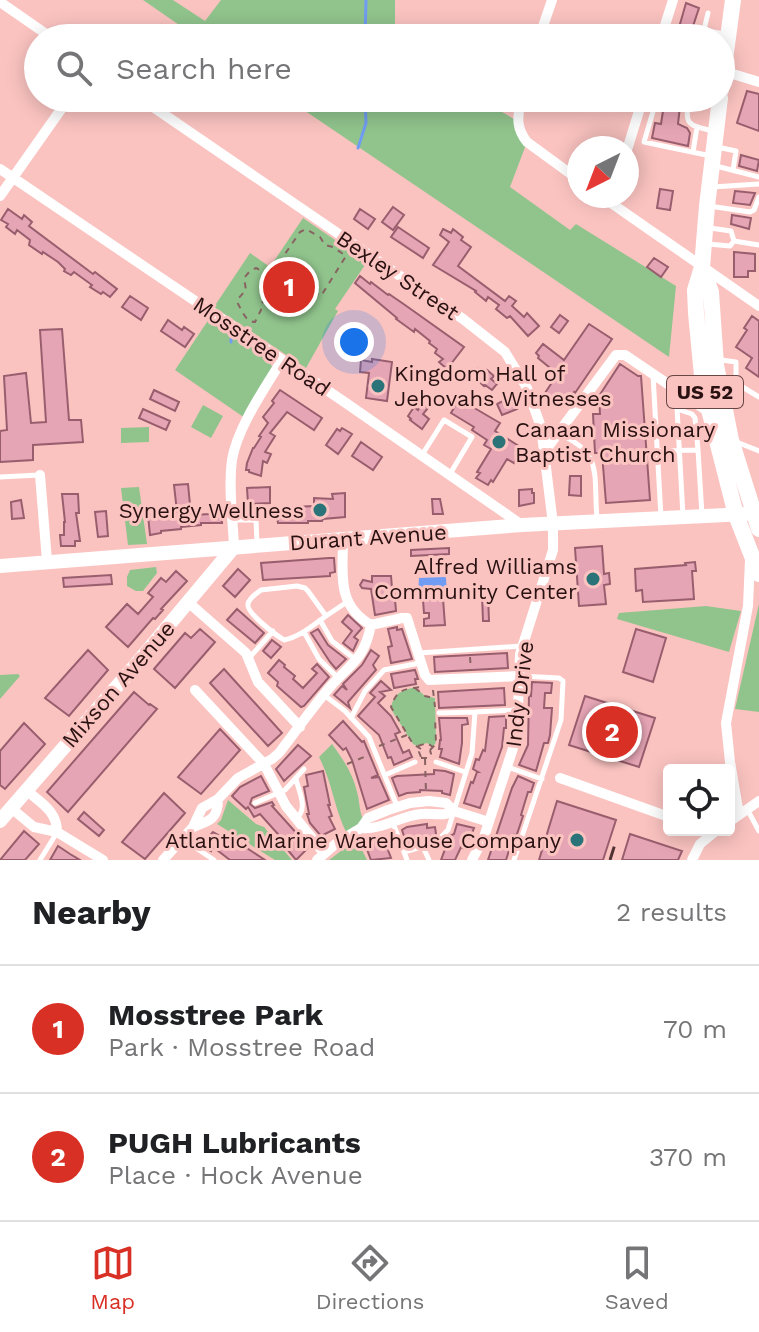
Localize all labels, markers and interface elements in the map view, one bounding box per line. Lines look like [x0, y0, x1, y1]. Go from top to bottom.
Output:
search box [24, 24, 735, 112]
icon: search [52, 46, 96, 90]
text: Search here [116, 51, 292, 86]
north arrow [567, 136, 639, 208]
street label: Bexley Street [332, 225, 463, 325]
pin: 1 [263, 257, 315, 317]
street label: Mosstree Road [189, 291, 335, 401]
your location [334, 322, 374, 362]
place label: Kingdom Hall of Jehovahs Witnesses [394, 361, 612, 411]
road number: US 52 [667, 376, 743, 408]
marker: Kingdom Hall of Jehovahs Witnesses [369, 377, 387, 395]
place label: Canaan Missionary Baptist Church [515, 417, 716, 467]
marker: Canaan Missionary Baptist Church [490, 433, 508, 451]
place label: Synergy Wellness [119, 498, 304, 523]
marker: Synergy Wellness [311, 501, 329, 519]
street label: Durant Avenue [289, 520, 448, 555]
place label: Alfred Williams Community Center [374, 554, 577, 604]
marker: Alfred Williams Community Center [584, 570, 602, 588]
street label: Mixson Avenue [57, 616, 180, 753]
street label: Indy Drive [501, 640, 538, 749]
pin: 2 [586, 702, 638, 762]
map controls [663, 764, 735, 836]
button: locate [663, 764, 735, 836]
place label: Atlantic Marine Warehouse Company [165, 828, 562, 853]
marker: Atlantic Marine Warehouse Company [568, 831, 586, 849]
text: Nearby [32, 892, 151, 932]
text: 2 results [616, 897, 727, 927]
text: Mosstree Park [108, 997, 323, 1032]
text: 1 [52, 1014, 64, 1044]
text: 70 m [663, 1014, 727, 1044]
text: Park · Mosstree Road [108, 1032, 375, 1062]
text: PUGH Lubricants [108, 1125, 361, 1160]
text: 2 [50, 1142, 66, 1172]
text: 370 m [649, 1142, 727, 1172]
text: Place · Hock Avenue [108, 1160, 363, 1190]
tab: Map [90, 1241, 135, 1314]
tab: Directions [316, 1241, 424, 1314]
tab: Saved [605, 1241, 669, 1314]

